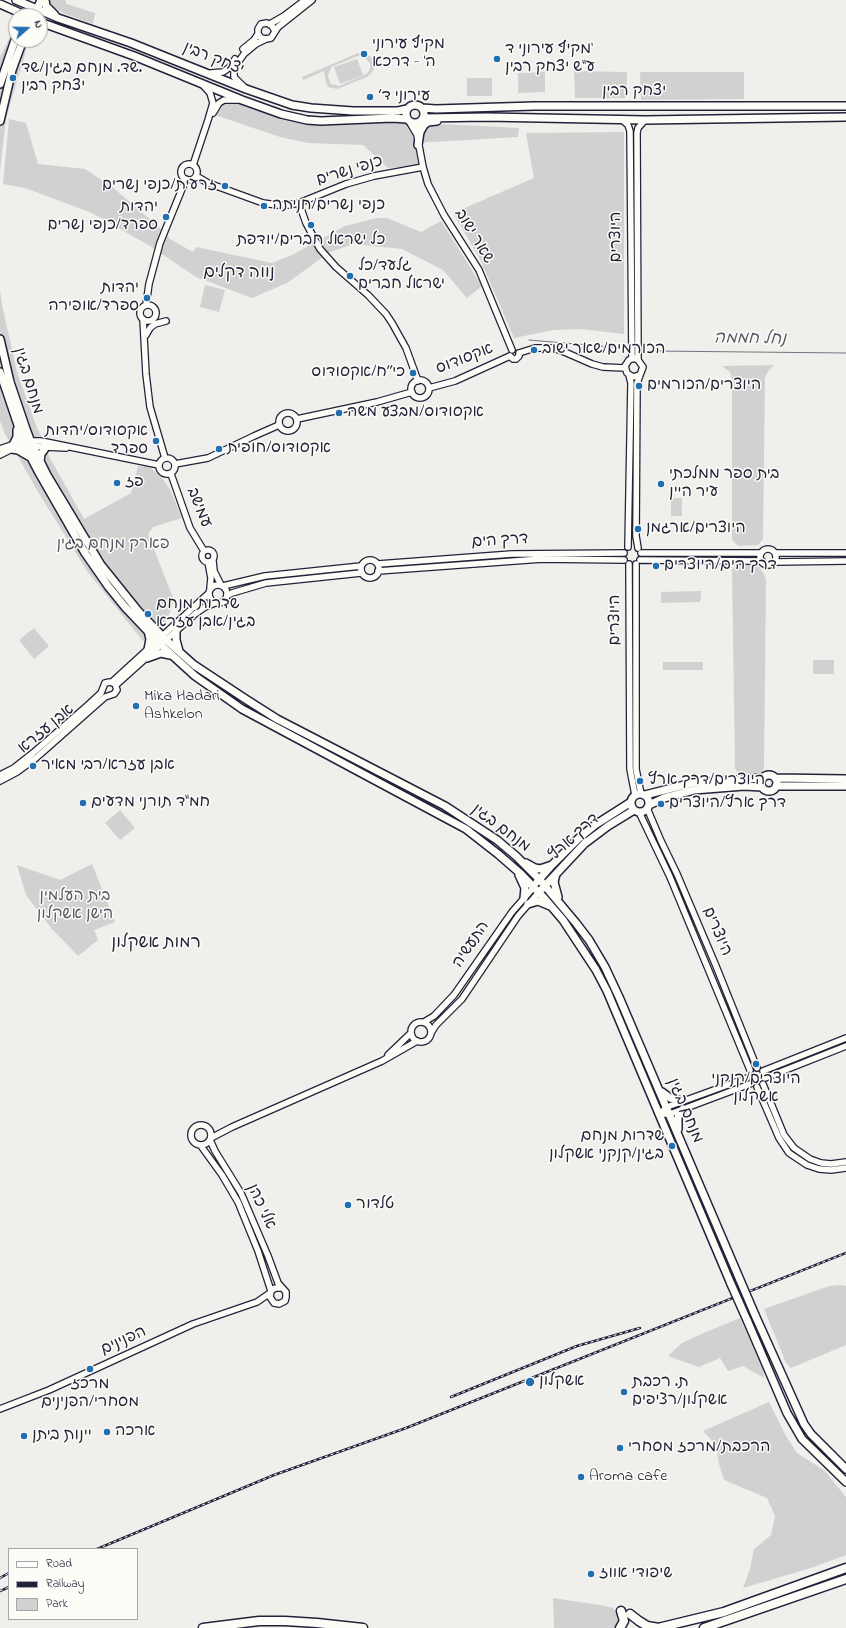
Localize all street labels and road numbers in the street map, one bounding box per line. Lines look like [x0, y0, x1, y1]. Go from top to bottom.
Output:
street label: יצחק רבין [180, 39, 246, 81]
street label: יצחק רבין [602, 82, 666, 102]
street label: כנפי נשרים [314, 153, 386, 191]
street label: שאר ישוב [449, 206, 497, 268]
street label: היוצרים [607, 211, 627, 263]
street label: אקסודוס [434, 340, 496, 380]
street label: מנחם בגין [8, 345, 46, 417]
street label: עמישב [181, 485, 215, 531]
street label: דרך הים [471, 530, 529, 554]
street label: היוצרים [606, 594, 626, 646]
street label: אבן עזרא [15, 701, 79, 759]
street label: מנחם בגין [467, 801, 533, 857]
street label: דרך ארץ [546, 810, 604, 866]
street label: היוצרים [697, 905, 735, 959]
street label: התעשיה [449, 918, 495, 972]
street label: מנחם בגין [662, 1076, 706, 1146]
street label: אלי כהן [241, 1181, 279, 1233]
street label: הפנינים [98, 1323, 150, 1361]

